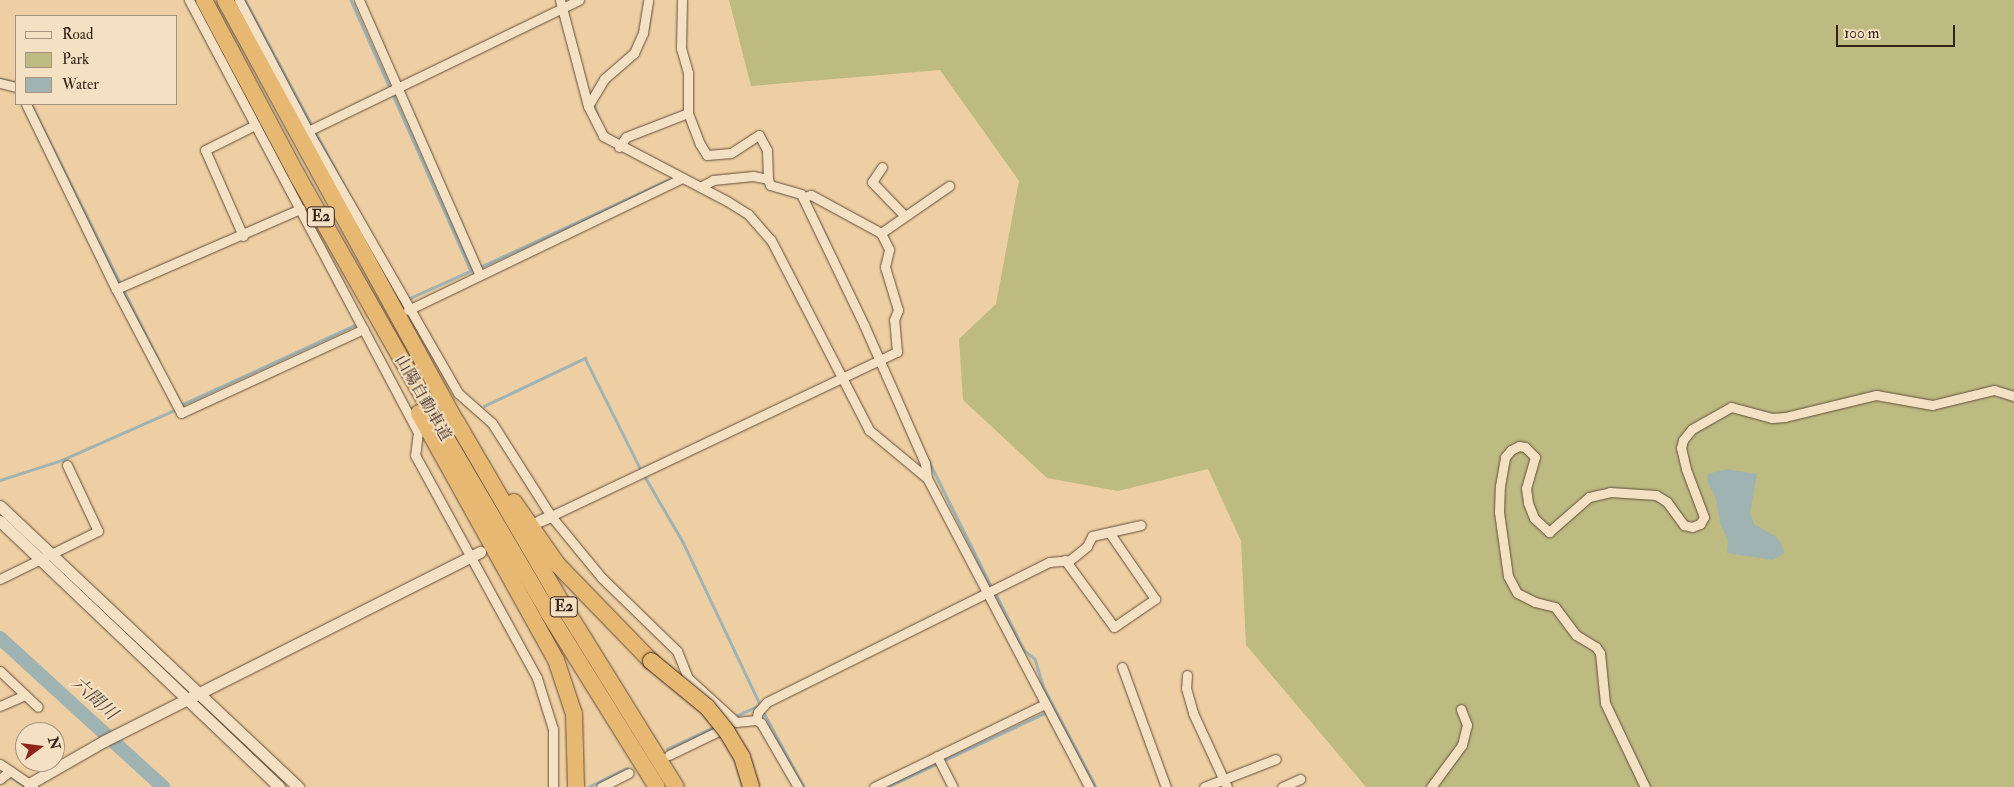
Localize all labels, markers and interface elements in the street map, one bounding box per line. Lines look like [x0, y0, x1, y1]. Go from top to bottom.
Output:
legend [15, 15, 178, 105]
scale bar [1839, 15, 1958, 47]
text: 100 m [1844, 24, 1879, 43]
text: Road [62, 25, 93, 44]
text: Park [62, 50, 89, 69]
text: Water [62, 75, 99, 94]
road number: E2 [306, 204, 336, 230]
street label: 山陽自動車道 [391, 352, 455, 444]
road number: E2 [549, 594, 579, 620]
water label: 六間川 [67, 673, 121, 725]
north arrow [15, 722, 65, 772]
text: N [44, 735, 64, 751]

